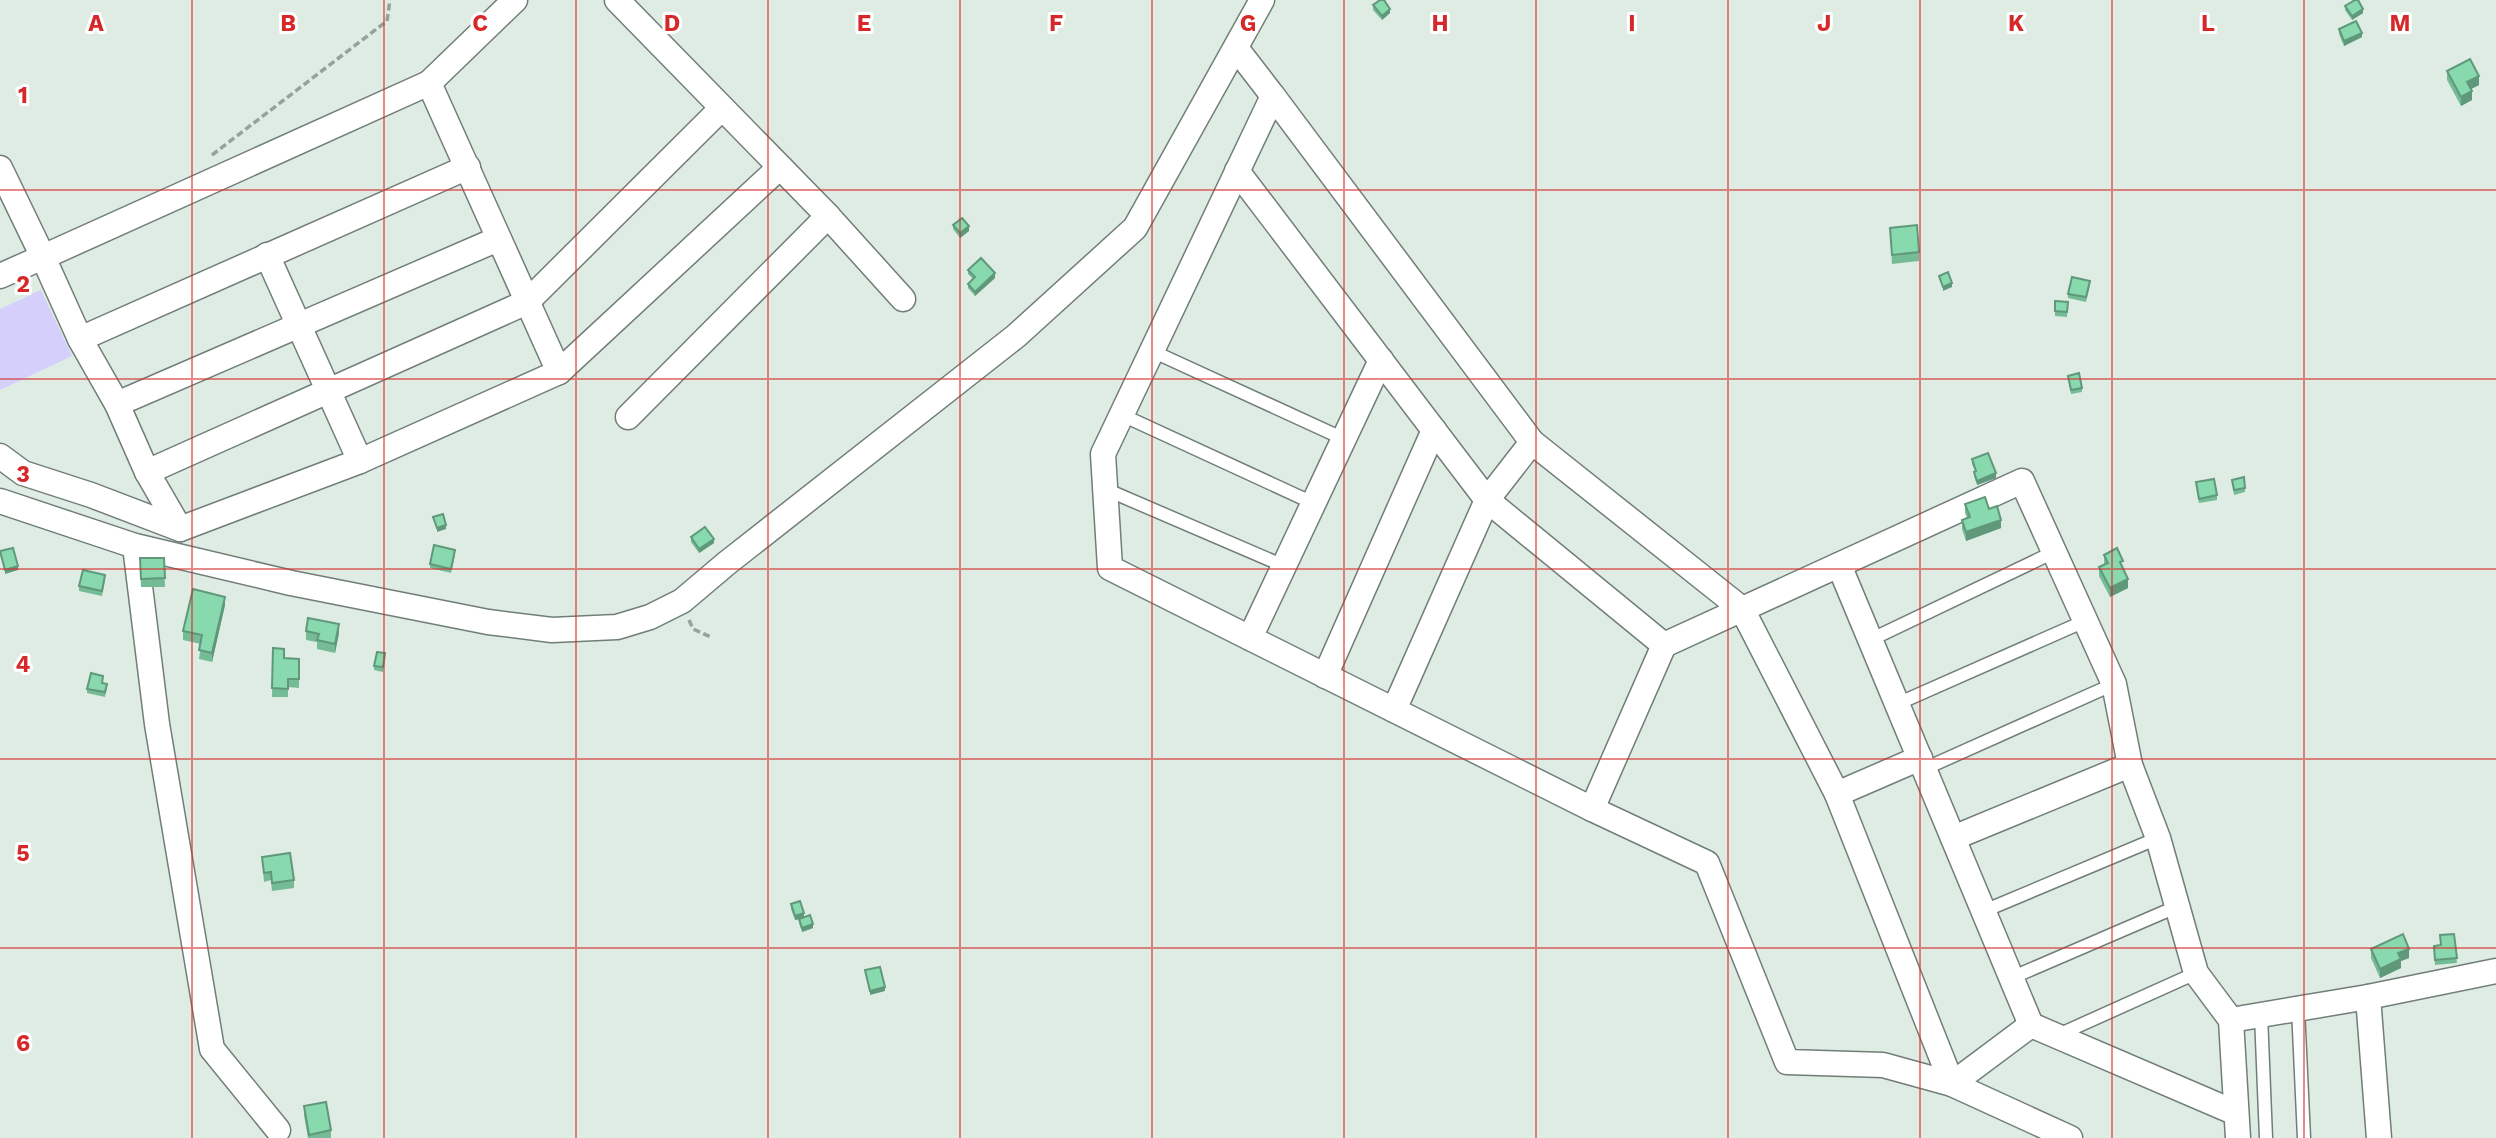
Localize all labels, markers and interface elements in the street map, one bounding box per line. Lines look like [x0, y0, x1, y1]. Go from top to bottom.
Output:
text: A [88, 10, 104, 37]
text: B [280, 10, 296, 37]
text: C [472, 10, 488, 37]
text: D [664, 10, 680, 37]
text: E [857, 10, 871, 37]
text: F [1049, 10, 1063, 37]
text: G [1240, 10, 1256, 37]
text: H [1431, 10, 1449, 37]
text: I [1628, 10, 1636, 37]
text: J [1817, 10, 1831, 37]
text: K [2008, 10, 2024, 37]
text: L [2201, 10, 2215, 37]
text: M [2390, 10, 2410, 37]
text: 1 [18, 82, 28, 109]
text: 2 [16, 271, 30, 298]
text: 3 [16, 461, 30, 488]
text: 4 [16, 651, 31, 678]
text: 5 [16, 840, 30, 867]
text: 6 [16, 1030, 30, 1057]

